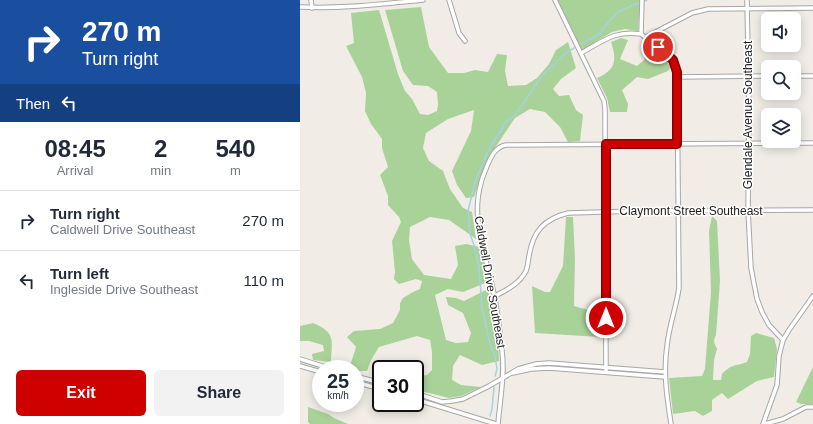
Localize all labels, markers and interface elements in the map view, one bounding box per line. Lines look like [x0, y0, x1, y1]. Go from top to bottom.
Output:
map controls [761, 12, 801, 148]
button: sound [761, 12, 801, 52]
icon: right [16, 16, 68, 68]
text: 270 m [82, 16, 161, 47]
pin [641, 30, 675, 64]
icon: arrive [647, 36, 669, 58]
street label: Glendale Avenue Southeast [741, 40, 755, 189]
text: Turn right [82, 49, 158, 69]
button: search [761, 60, 801, 100]
icon: left [58, 92, 80, 114]
text: Then [16, 95, 50, 112]
button: layers [761, 108, 801, 148]
text: 08:45 [44, 135, 106, 162]
text: 2 [154, 135, 167, 162]
text: 540 [216, 135, 256, 162]
text: Arrival [57, 163, 94, 178]
text: min [150, 163, 171, 178]
text: m [230, 163, 241, 178]
street label: Claymont Street Southeast [619, 204, 763, 218]
text: Turn right [50, 205, 120, 222]
icon: right [16, 210, 38, 232]
text: 270 m [242, 212, 284, 229]
street label: Caldwell Drive Southeast [471, 215, 509, 350]
text: Caldwell Drive Southeast [50, 222, 195, 237]
text: Turn left [50, 265, 109, 282]
icon: left [16, 270, 38, 292]
text: 110 m [243, 272, 284, 289]
text: Ingleside Drive Southeast [50, 282, 198, 297]
position arrow [585, 297, 627, 339]
speed limit sign: 30 [372, 360, 424, 412]
button: Exit [16, 370, 146, 416]
button: Share [154, 370, 284, 416]
text: 25 [327, 370, 349, 392]
text: km/h [327, 390, 349, 401]

